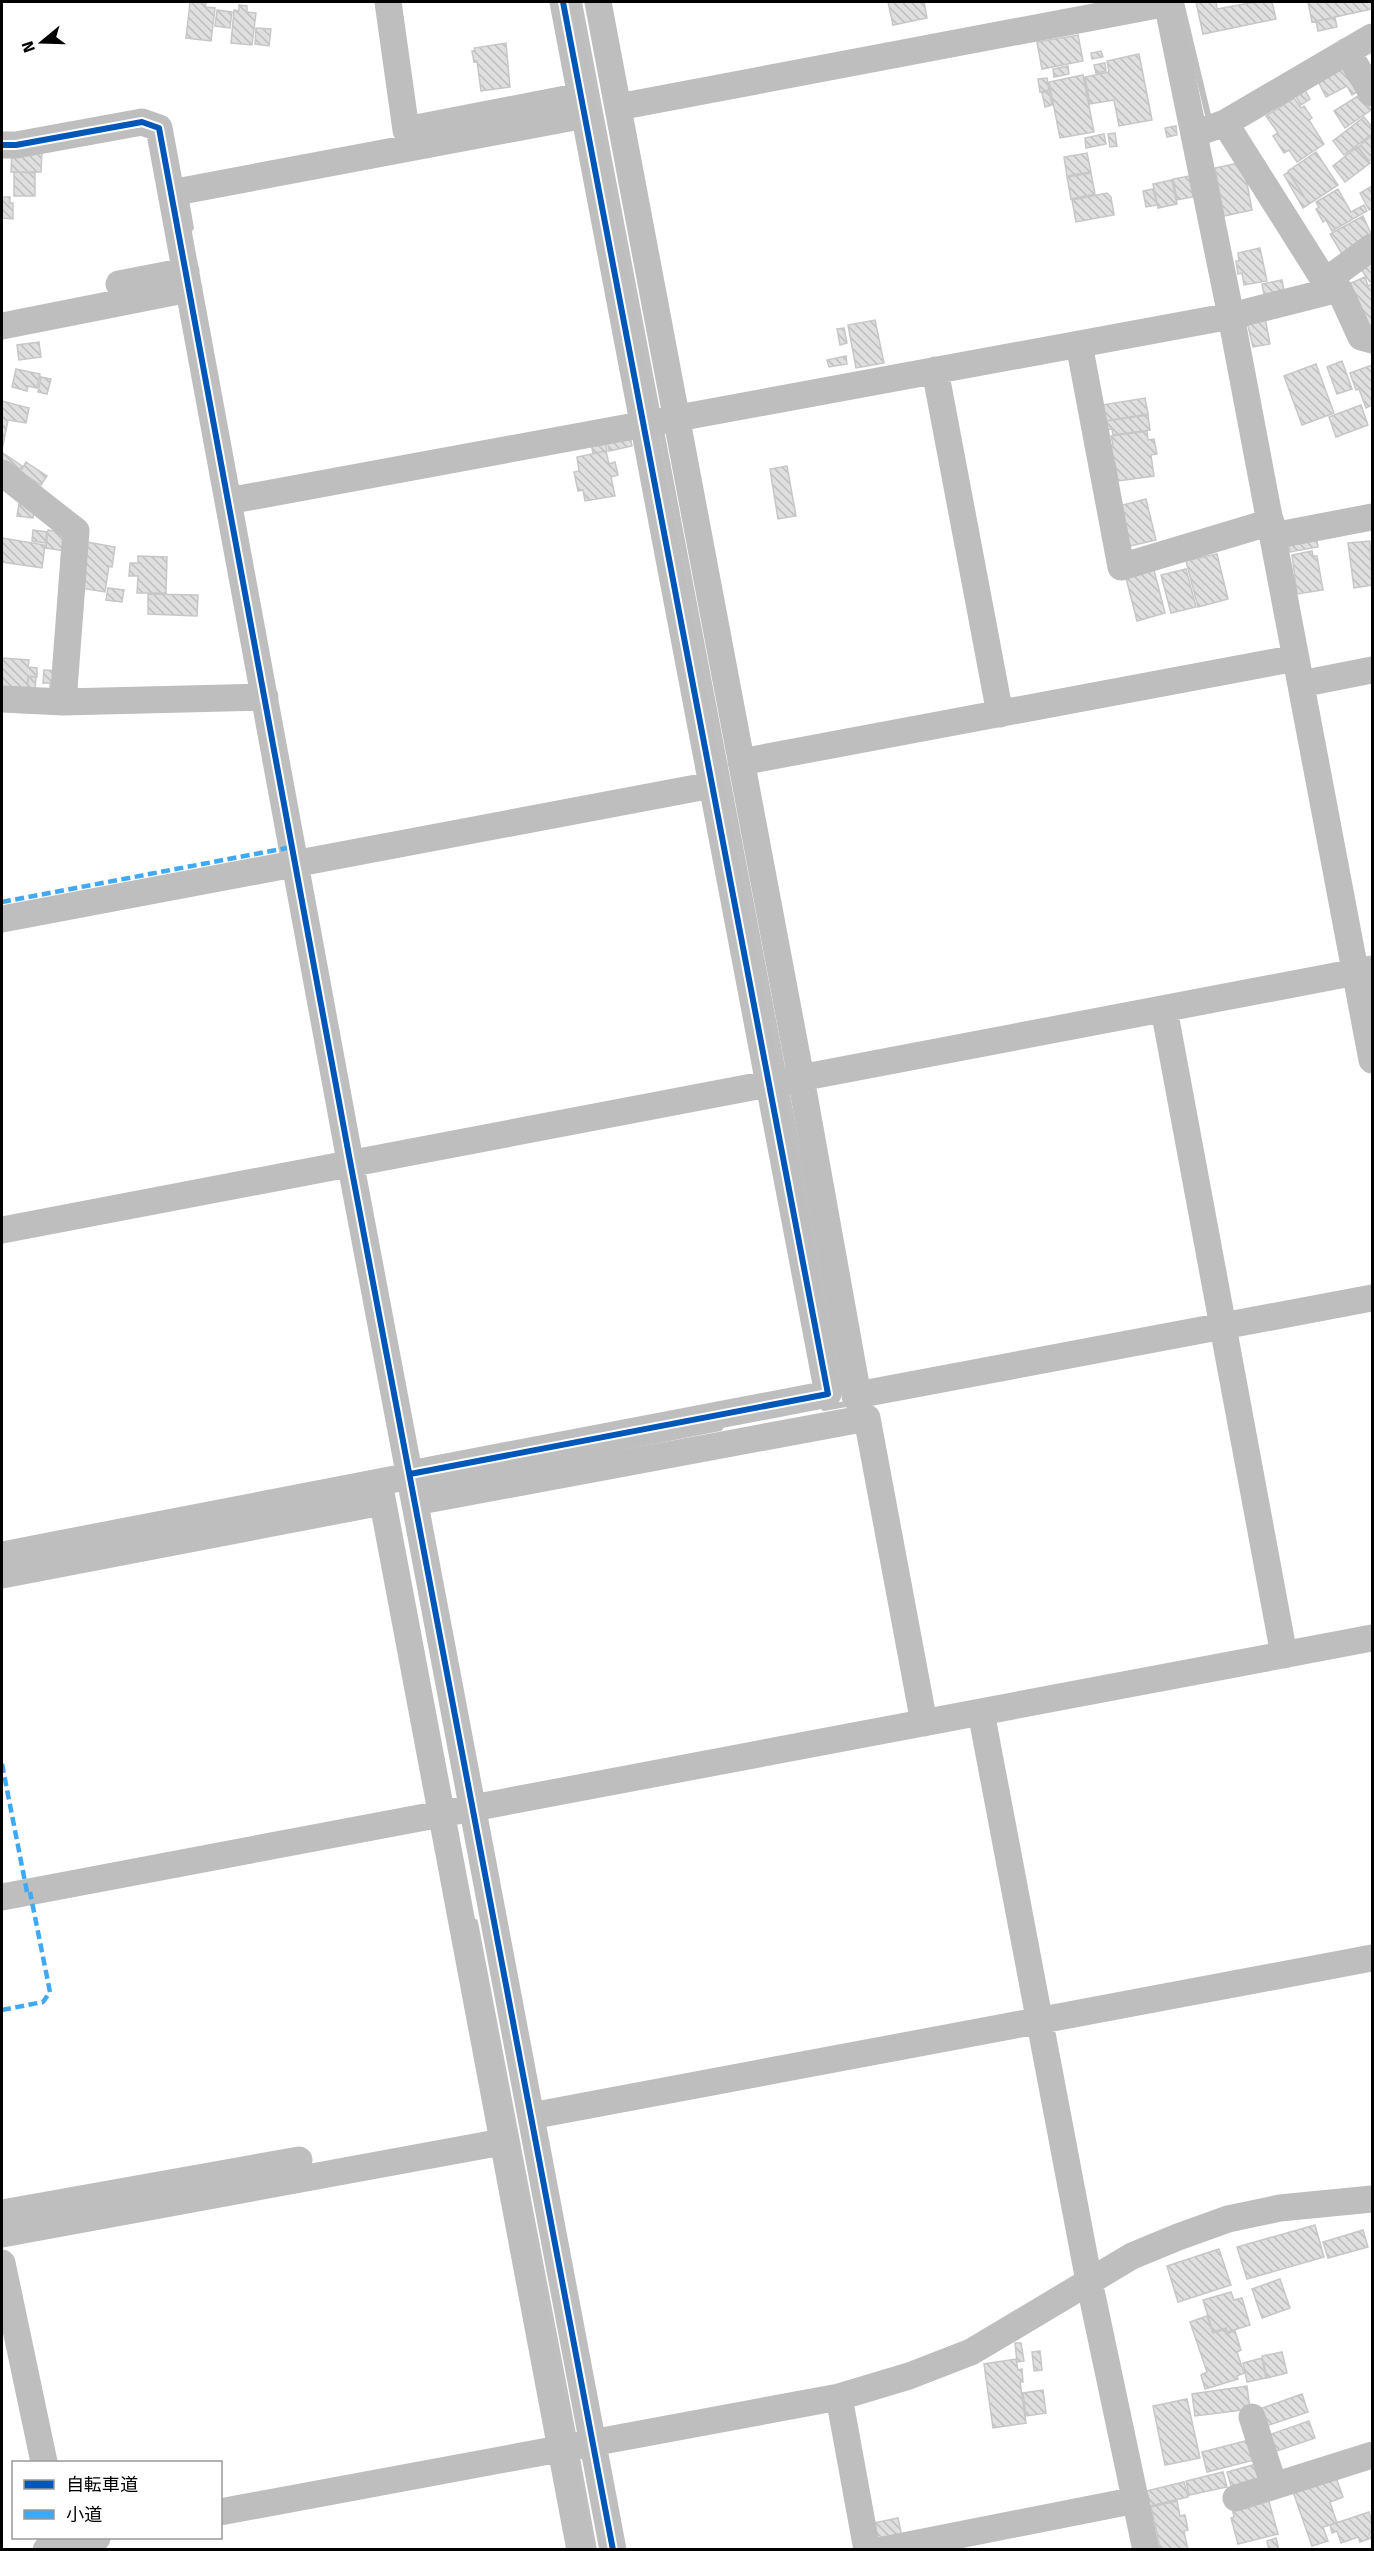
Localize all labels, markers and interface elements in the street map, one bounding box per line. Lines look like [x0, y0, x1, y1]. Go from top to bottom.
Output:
north arrow [12, 12, 72, 72]
text: N [18, 39, 39, 55]
legend [12, 2461, 222, 2539]
text: 自転車道 [66, 2474, 138, 2496]
text: 小道 [66, 2504, 102, 2526]

